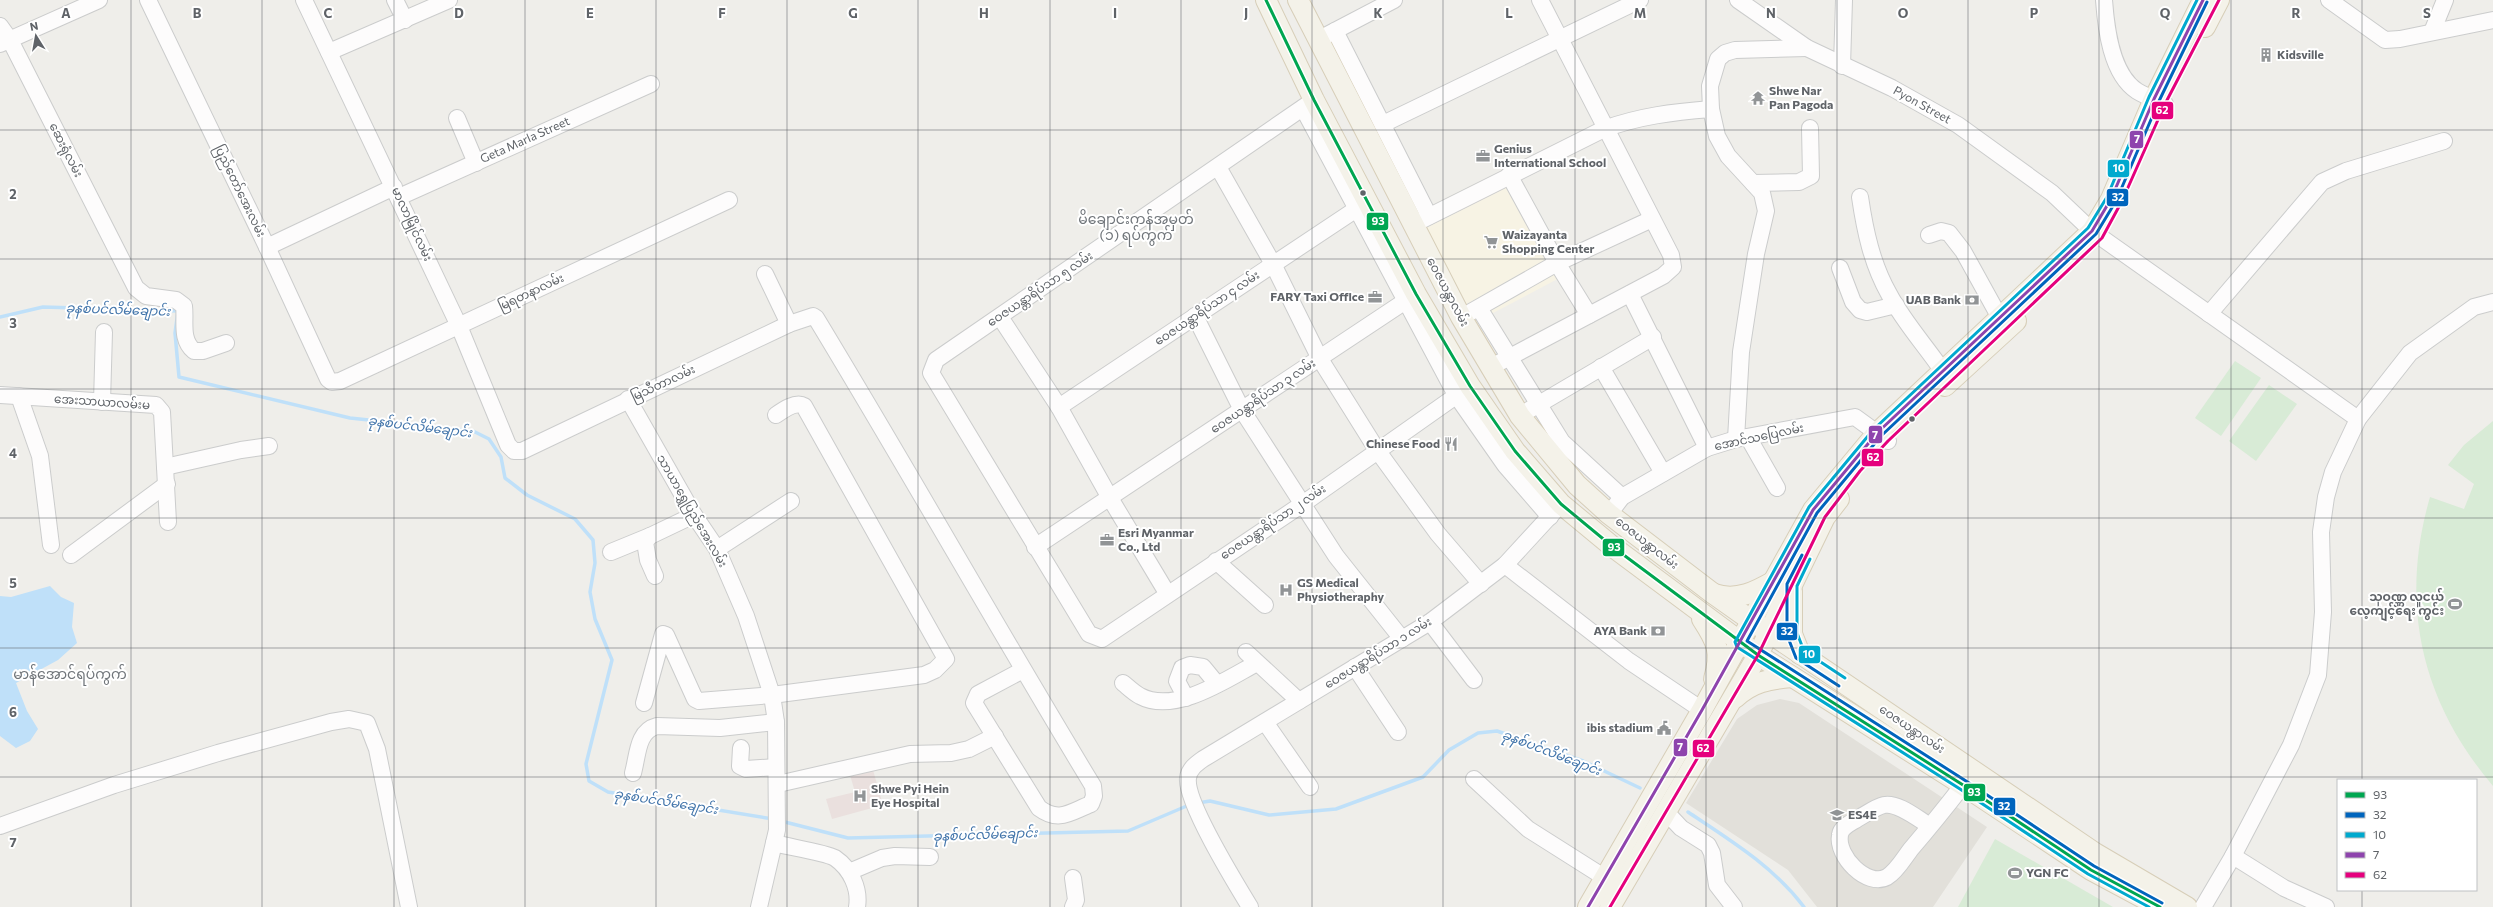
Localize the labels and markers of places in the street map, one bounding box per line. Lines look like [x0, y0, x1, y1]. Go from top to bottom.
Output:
building icon: Kidsville [2258, 47, 2274, 63]
place label: Kidsville [2277, 47, 2324, 61]
place label: Shwe Nar Pan Pagoda [1769, 83, 1833, 111]
temple icon: Shwe Nar Pan Pagoda [1750, 90, 1766, 106]
place label: Genius International School [1494, 141, 1606, 169]
office icon: Genius International School [1475, 148, 1491, 164]
unlabelled marker [1358, 188, 1368, 198]
place label: Waizayanta Shopping Center [1502, 227, 1595, 255]
supermarket icon: Waizayanta Shopping Center [1483, 234, 1499, 250]
place label: FARY Taxi Office [1270, 289, 1364, 303]
office icon: FARY Taxi Office [1367, 289, 1383, 305]
place label: UAB Bank [1906, 292, 1961, 306]
bank icon: UAB Bank [1964, 292, 1980, 308]
unlabelled marker [1907, 414, 1917, 424]
place label: Chinese Food [1366, 436, 1440, 450]
restaurant icon: Chinese Food [1443, 436, 1459, 452]
place label: Esri Myanmar Co., Ltd [1118, 525, 1194, 553]
office icon: Esri Myanmar Co., Ltd [1099, 532, 1115, 548]
place label: GS Medical Physiotheraphy [1297, 575, 1384, 603]
hospital icon: GS Medical Physiotheraphy [1278, 582, 1294, 598]
place label: သုဝဏ္ဏ လူငယ် လေ့ကျင့်ရေး ကွင်း [2349, 587, 2444, 622]
sports icon: သုဝဏ္ဏ လူငယ် လေ့ကျင့်ရေး ကွင်း [2447, 596, 2463, 612]
place label: AYA Bank [1594, 623, 1647, 637]
bank icon: AYA Bank [1650, 623, 1666, 639]
place label: ibis stadium [1587, 720, 1653, 734]
public building icon: ibis stadium [1656, 720, 1672, 736]
place label: Shwe Pyi Hein Eye Hospital [871, 781, 949, 809]
hospital icon: Shwe Pyi Hein Eye Hospital [852, 788, 868, 804]
school or university icon: ES4E [1829, 807, 1845, 823]
place label: ES4E [1848, 807, 1877, 821]
sports icon: YGN FC [2007, 865, 2023, 881]
place label: YGN FC [2026, 865, 2069, 879]

